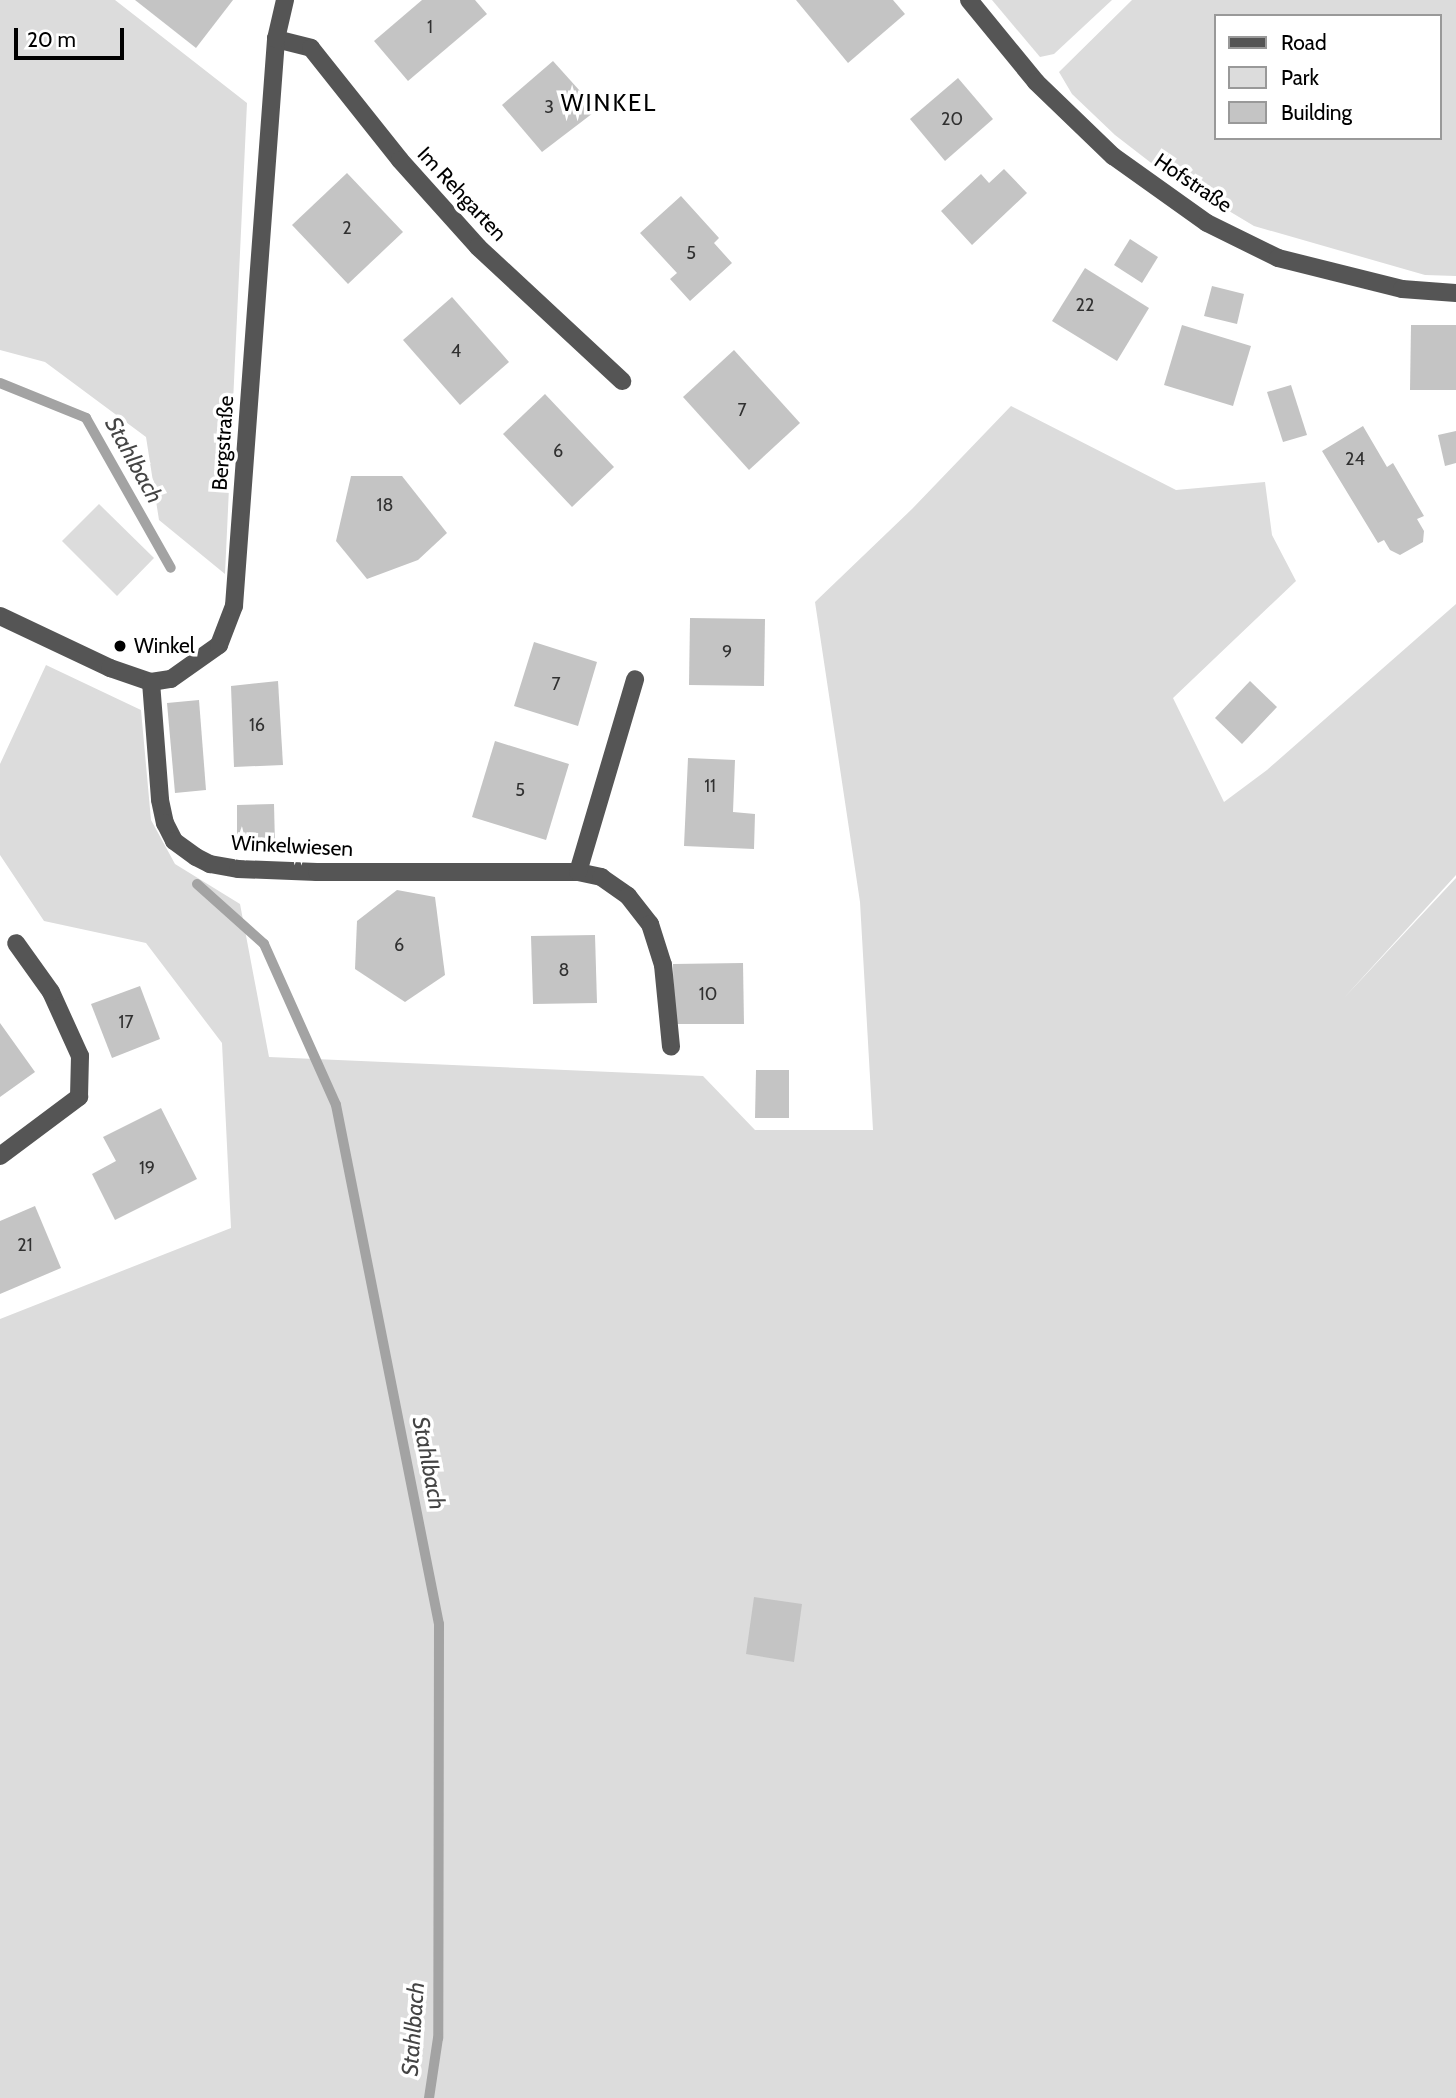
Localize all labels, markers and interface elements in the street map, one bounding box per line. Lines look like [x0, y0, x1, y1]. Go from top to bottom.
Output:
scale bar [18, 14, 128, 58]
legend [1214, 14, 1442, 140]
house number: 1 [427, 16, 433, 38]
text: 20 m [27, 27, 76, 52]
text: Road [1281, 30, 1327, 55]
text: Park [1281, 65, 1319, 90]
district label: WINKEL [561, 89, 657, 117]
house number: 3 [544, 96, 554, 118]
text: Building [1281, 100, 1352, 125]
house number: 20 [941, 108, 963, 130]
street label: Im Rehgarten [412, 142, 512, 246]
street label: Hofstraße [1149, 148, 1237, 218]
house number: 2 [342, 217, 352, 239]
house number: 5 [686, 242, 696, 264]
house number: 22 [1076, 294, 1094, 316]
house number: 4 [451, 340, 461, 362]
street label: Bergstraße [207, 395, 239, 491]
house number: 7 [737, 399, 747, 421]
water label: Stahlbach [99, 412, 169, 508]
house number: 6 [553, 440, 563, 462]
house number: 24 [1345, 448, 1365, 470]
house number: 18 [377, 494, 393, 516]
place label: Winkel [134, 633, 195, 659]
marker: Winkel [112, 638, 128, 654]
house number: 9 [722, 641, 732, 663]
house number: 7 [551, 673, 561, 695]
house number: 16 [249, 714, 265, 736]
house number: 11 [704, 775, 716, 797]
house number: 5 [515, 779, 525, 801]
street label: Winkelwiesen [230, 830, 354, 862]
house number: 6 [394, 934, 404, 956]
house number: 8 [559, 959, 569, 981]
house number: 10 [699, 983, 717, 1005]
house number: 17 [119, 1011, 133, 1033]
house number: 19 [139, 1157, 155, 1179]
house number: 21 [17, 1234, 33, 1256]
water label: Stahlbach [406, 1414, 452, 1512]
water label: Stahlbach [396, 1981, 430, 2077]

